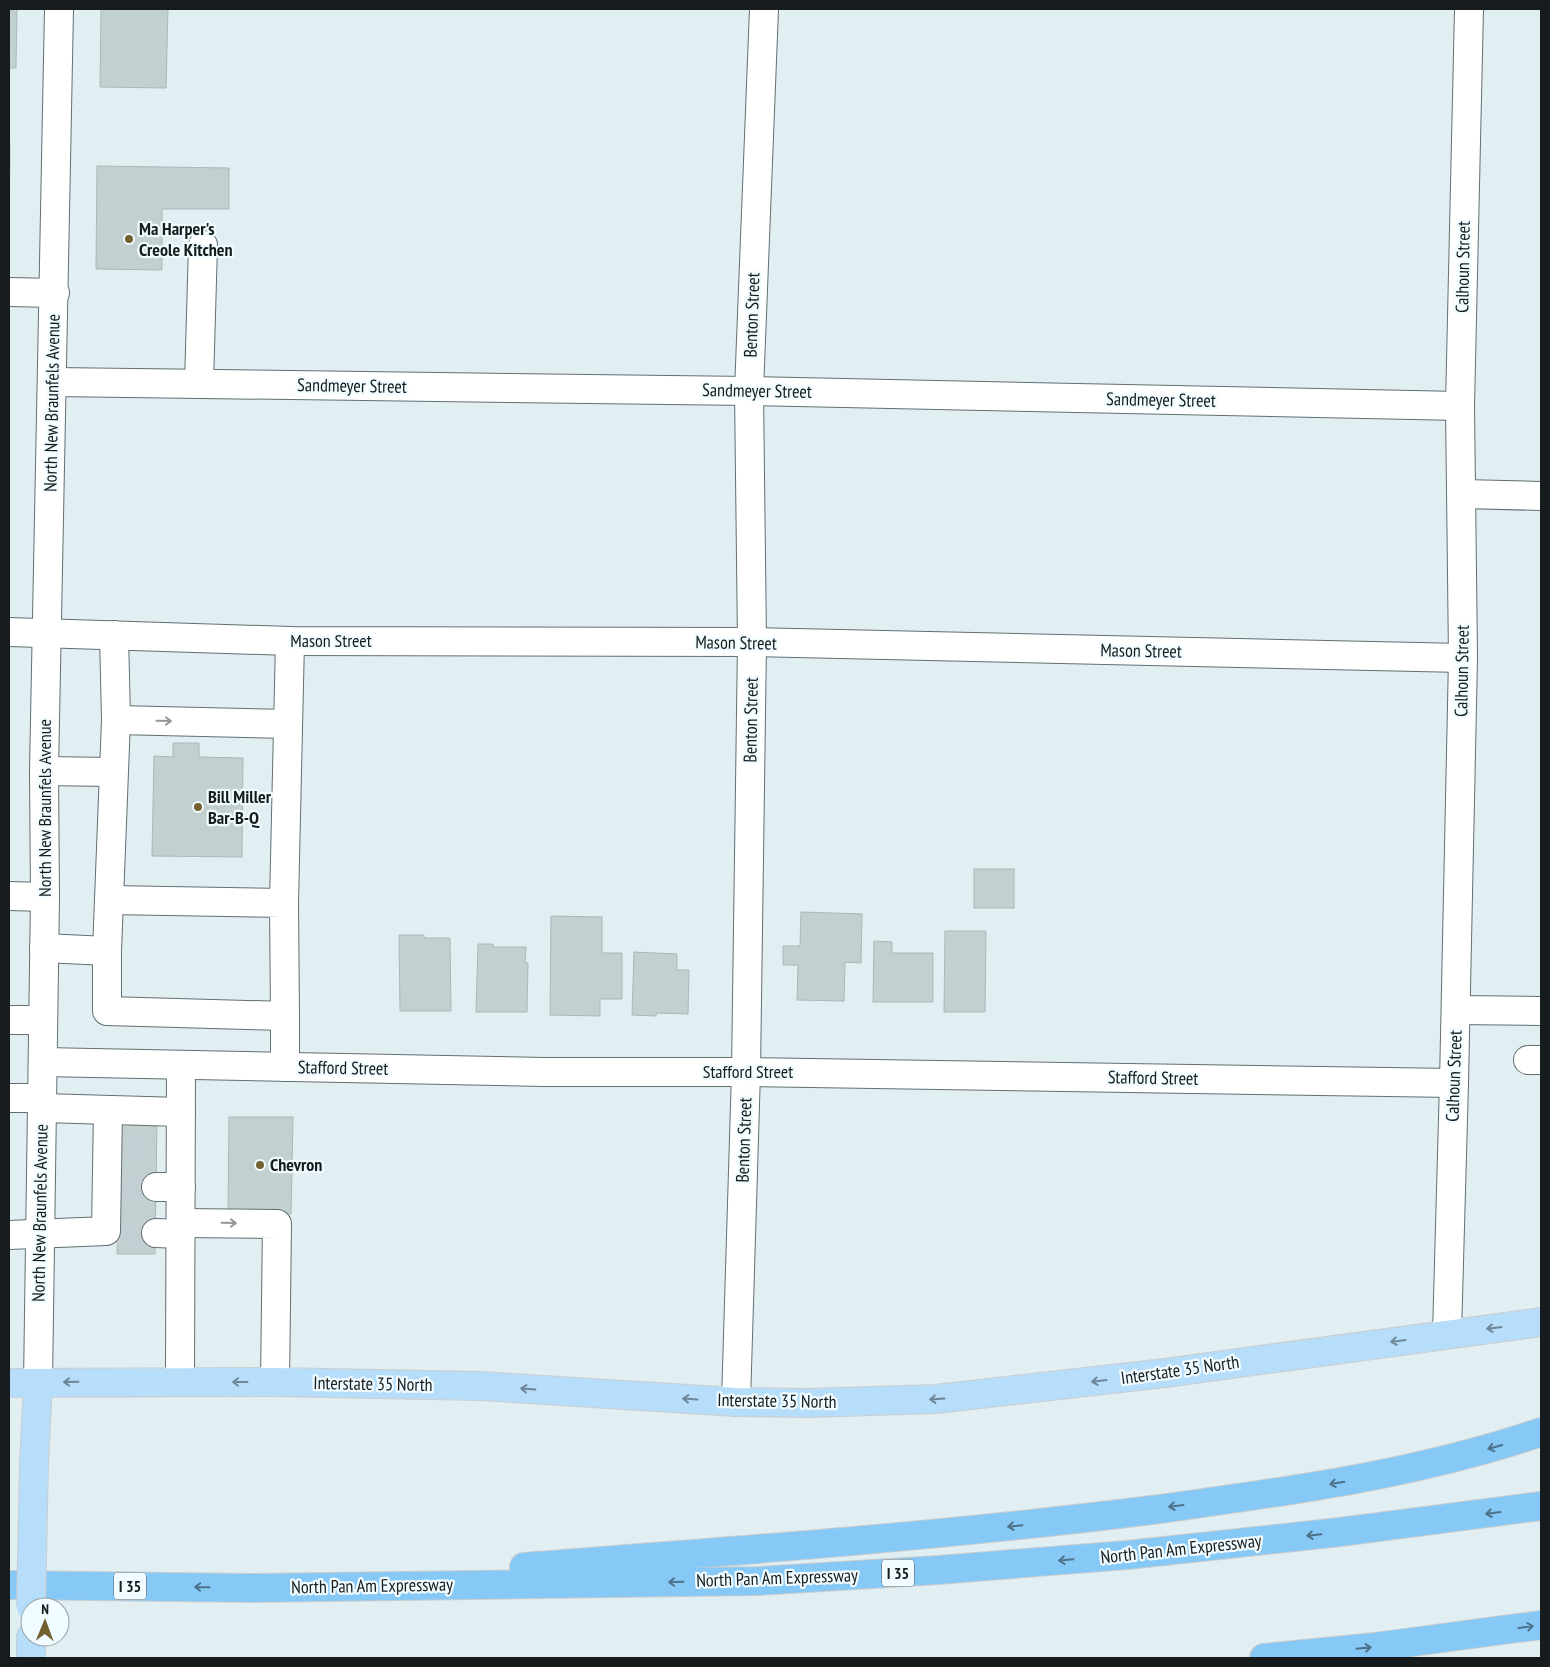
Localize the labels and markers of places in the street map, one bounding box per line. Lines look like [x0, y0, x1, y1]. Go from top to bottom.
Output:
place label: Ma Harper's Creole Kitchen [139, 217, 233, 261]
marker: Ma Harper's Creole Kitchen [123, 233, 135, 245]
place label: Bill Miller Bar-B-Q [208, 785, 272, 829]
marker: Bill Miller Bar-B-Q [192, 801, 204, 813]
place label: Chevron [270, 1153, 322, 1176]
marker: Chevron [254, 1159, 266, 1171]

